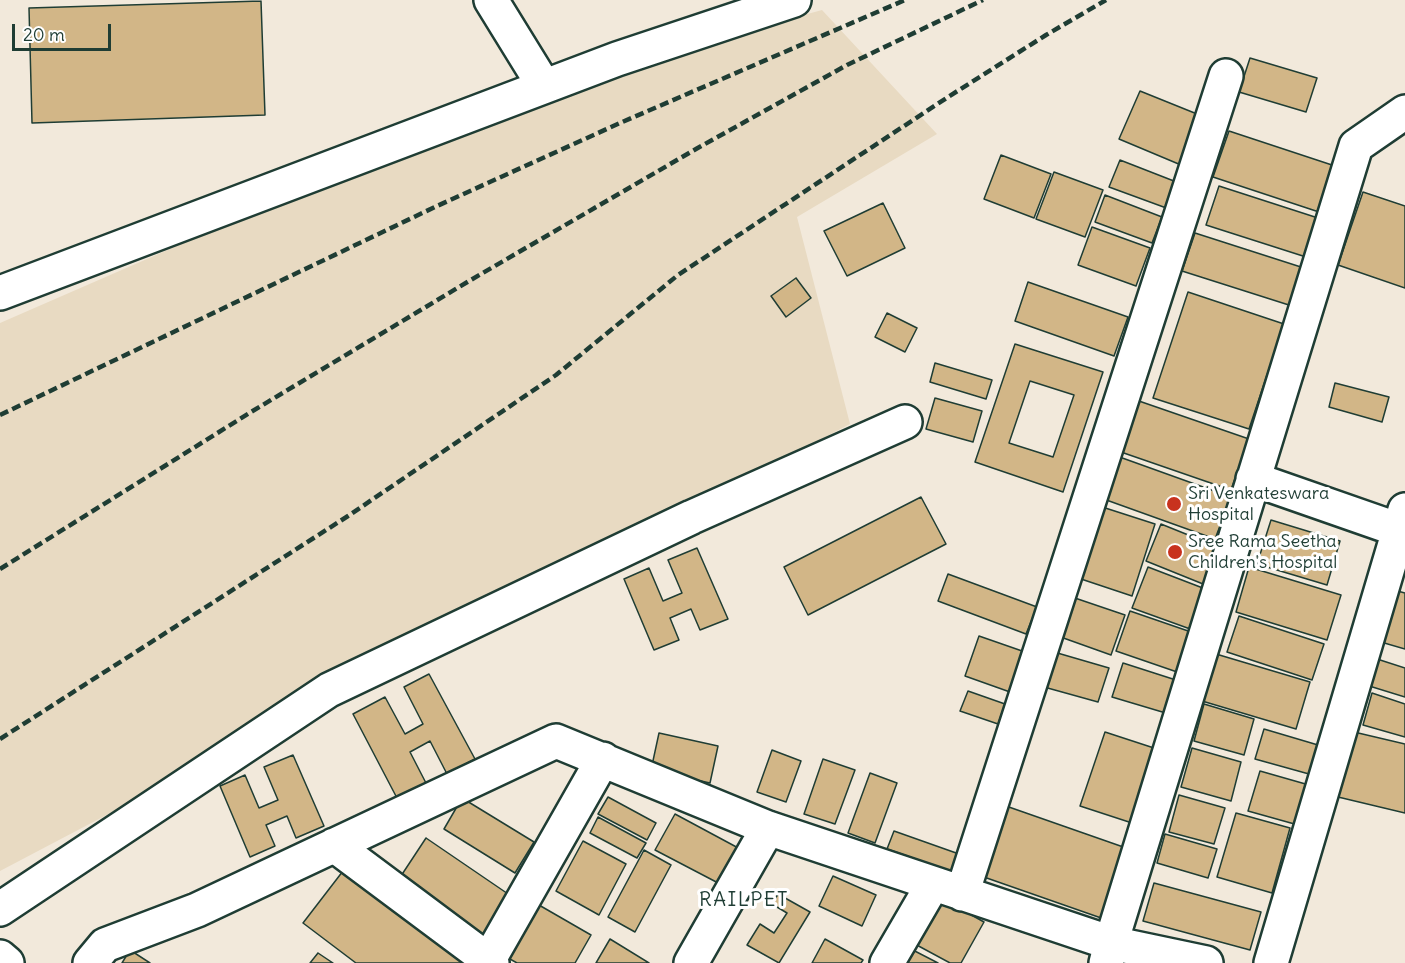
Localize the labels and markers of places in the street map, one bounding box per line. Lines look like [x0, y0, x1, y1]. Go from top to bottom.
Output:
place label: Sri Venkateswara Hospital [1188, 483, 1329, 526]
marker: Sri Venkateswara Hospital [1165, 495, 1183, 513]
place label: Sree Rama Seetha Children's Hospital [1188, 531, 1337, 574]
marker: Sree Rama Seetha Children's Hospital [1166, 543, 1184, 561]

